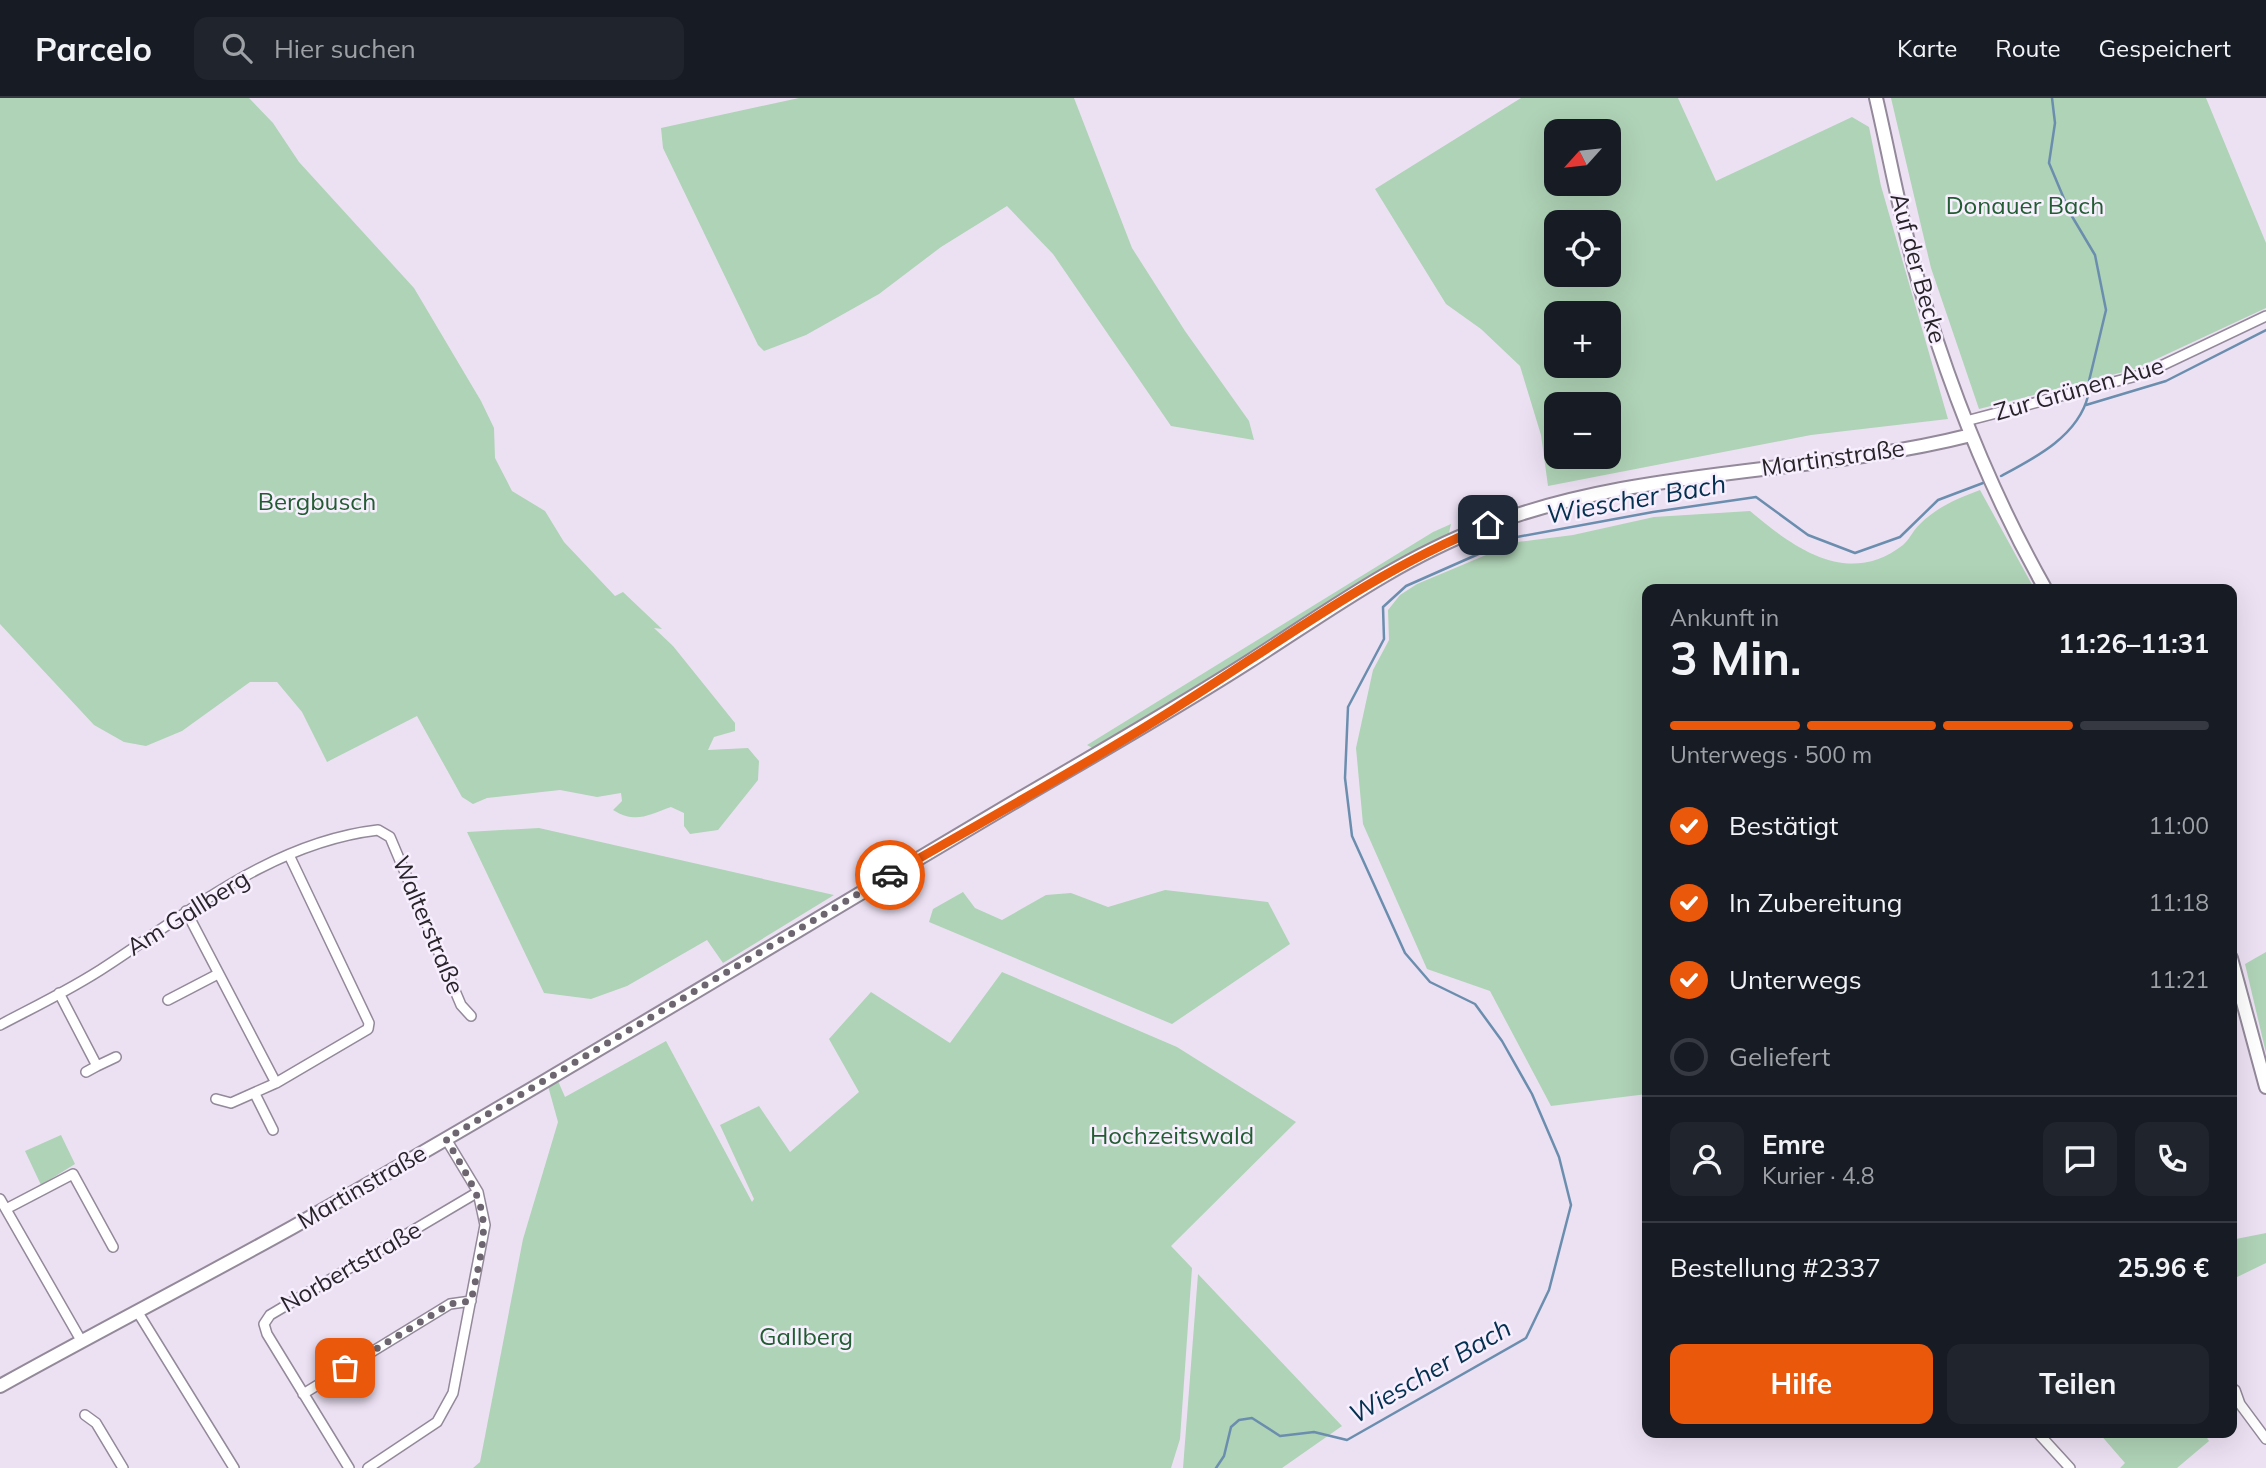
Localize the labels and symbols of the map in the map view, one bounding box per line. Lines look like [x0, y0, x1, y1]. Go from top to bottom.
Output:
north arrow [1544, 119, 1620, 196]
street label: Auf der Becke [1884, 189, 1953, 346]
park label: Donauer Bach [1946, 190, 2104, 220]
street label: Zur Grünen Aue [1990, 350, 2167, 427]
street label: Martinstraße [1759, 432, 1906, 482]
water label: Wiescher Bach [1543, 466, 1728, 531]
park label: Bergbusch [258, 486, 376, 516]
pin [1458, 495, 1518, 555]
courier [855, 840, 925, 910]
street label: Walterstraße [386, 851, 471, 998]
street label: Am Gallberg [121, 863, 254, 962]
park label: Hochzeitswald [1090, 1120, 1254, 1150]
street label: Martinstraße [292, 1137, 431, 1235]
street label: Norbertstraße [275, 1214, 426, 1318]
water label: Wiescher Bach [1343, 1311, 1517, 1430]
park label: Gallberg [759, 1321, 853, 1351]
pin [315, 1338, 375, 1398]

